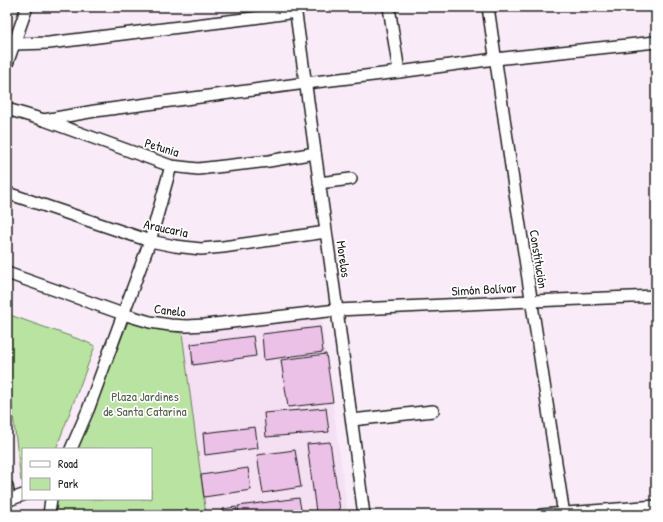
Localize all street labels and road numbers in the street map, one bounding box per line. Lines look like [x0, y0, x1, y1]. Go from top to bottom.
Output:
street label: Petunia [143, 133, 181, 161]
street label: Araucaria [142, 215, 190, 241]
street label: Constitución [525, 228, 553, 290]
street label: Morelos [333, 239, 355, 279]
street label: Simón Bolívar [451, 278, 517, 300]
street label: Canelo [153, 299, 187, 321]

